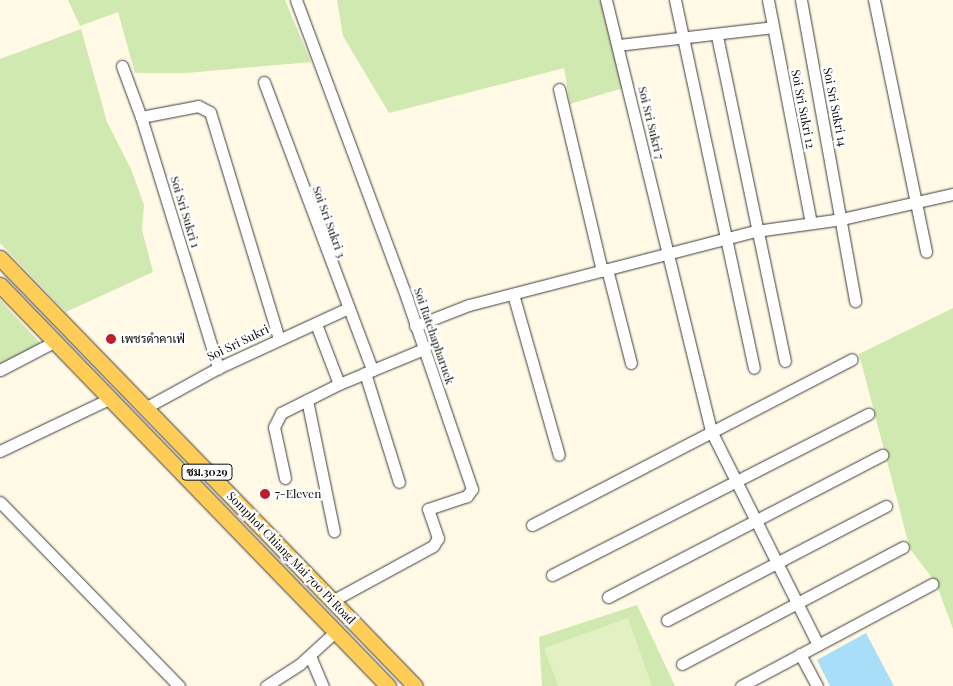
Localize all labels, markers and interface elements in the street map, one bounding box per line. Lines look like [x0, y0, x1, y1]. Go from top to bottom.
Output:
street label: Soi Sri Sukri 14 [820, 66, 850, 148]
street label: Soi Sri Sukri 12 [788, 68, 818, 150]
street label: Soi Sri Sukri 7 [635, 85, 667, 161]
street label: Soi Sri Sukri 1 [167, 174, 203, 250]
street label: Soi Sri Sukri 3 [309, 184, 349, 260]
street label: Soi Ratchapharuek [411, 286, 457, 386]
street label: Soi Sri Sukri [205, 322, 271, 364]
place label: เพชรดำคาเฟ่ [121, 332, 185, 346]
marker: เพชรดำคาเฟ่ [105, 333, 117, 345]
road number: ชม.3029 [181, 464, 233, 481]
place label: 7-Eleven [275, 487, 321, 501]
marker: 7-Eleven [259, 488, 271, 500]
street label: Somphot Chiang Mai 700 Pi Road [224, 489, 358, 627]

